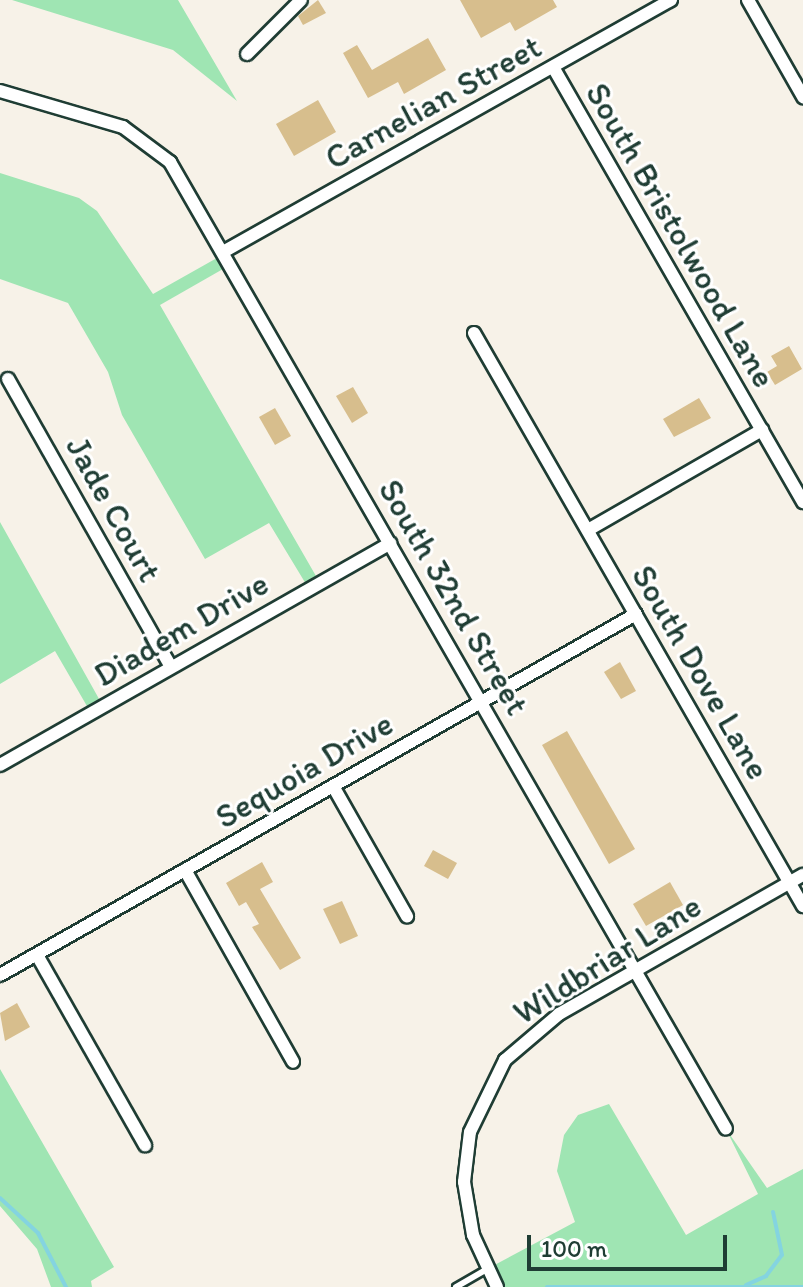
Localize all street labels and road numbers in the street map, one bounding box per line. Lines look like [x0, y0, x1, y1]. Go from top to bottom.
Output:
street label: Carnelian Street [318, 26, 548, 178]
street label: South Bristolwood Lane [577, 75, 785, 395]
street label: Jade Court [57, 429, 171, 589]
street label: South 32nd Street [370, 472, 538, 722]
street label: South Dove Lane [623, 557, 779, 787]
street label: Diadem Drive [86, 563, 276, 695]
street label: Sequoia Drive [208, 703, 400, 837]
street label: Wildbriar Lane [505, 885, 709, 1033]

